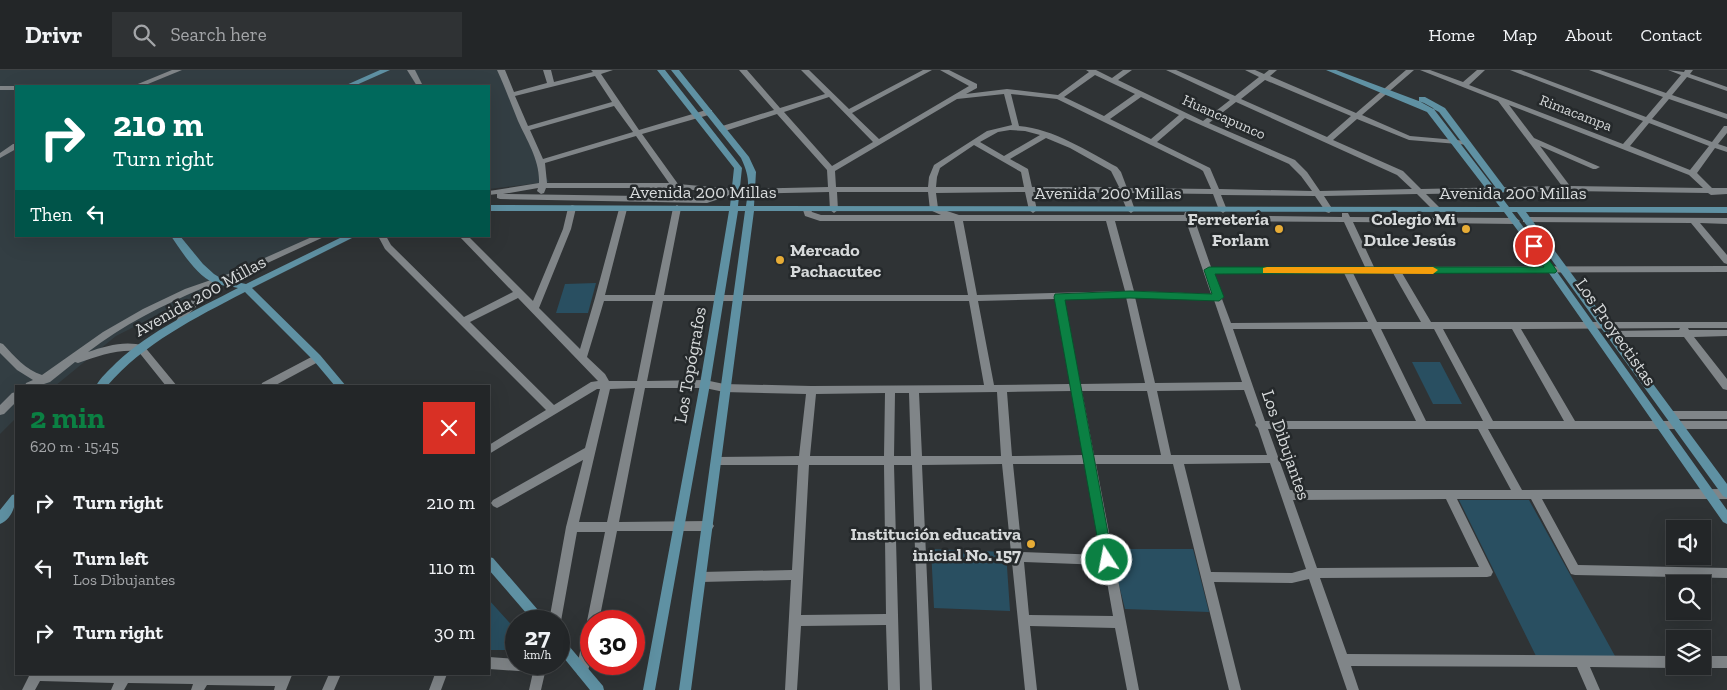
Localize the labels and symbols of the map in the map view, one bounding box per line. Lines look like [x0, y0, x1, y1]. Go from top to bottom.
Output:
street label: Huancapunco [1180, 91, 1269, 144]
street label: Rimacampa [1537, 91, 1615, 135]
street label: Avenida 200 Millas [629, 181, 777, 203]
street label: Avenida 200 Millas [1034, 182, 1182, 204]
street label: Avenida 200 Millas [1439, 182, 1587, 204]
place label: Ferretería Forlam [1188, 208, 1269, 251]
place label: Colegio Mi Dulce Jesús [1364, 208, 1457, 251]
marker: Ferretería Forlam [1273, 223, 1285, 235]
marker: Colegio Mi Dulce Jesús [1460, 223, 1472, 235]
pin [1513, 225, 1555, 267]
place label: Mercado Pachacutec [790, 239, 882, 282]
street label: Avenida 200 Millas [130, 251, 270, 341]
marker: Mercado Pachacutec [774, 254, 786, 266]
street label: Los Proyectistas [1571, 274, 1661, 390]
street label: Los Topógrafos [669, 305, 711, 425]
street label: Los Dibujantes [1257, 387, 1315, 503]
place label: Institución educativa inicial No. 157 [850, 523, 1021, 566]
position arrow [1080, 533, 1132, 585]
marker: Institución educativa inicial No. 157 [1025, 538, 1037, 550]
speed limit sign: 30 [580, 610, 645, 675]

